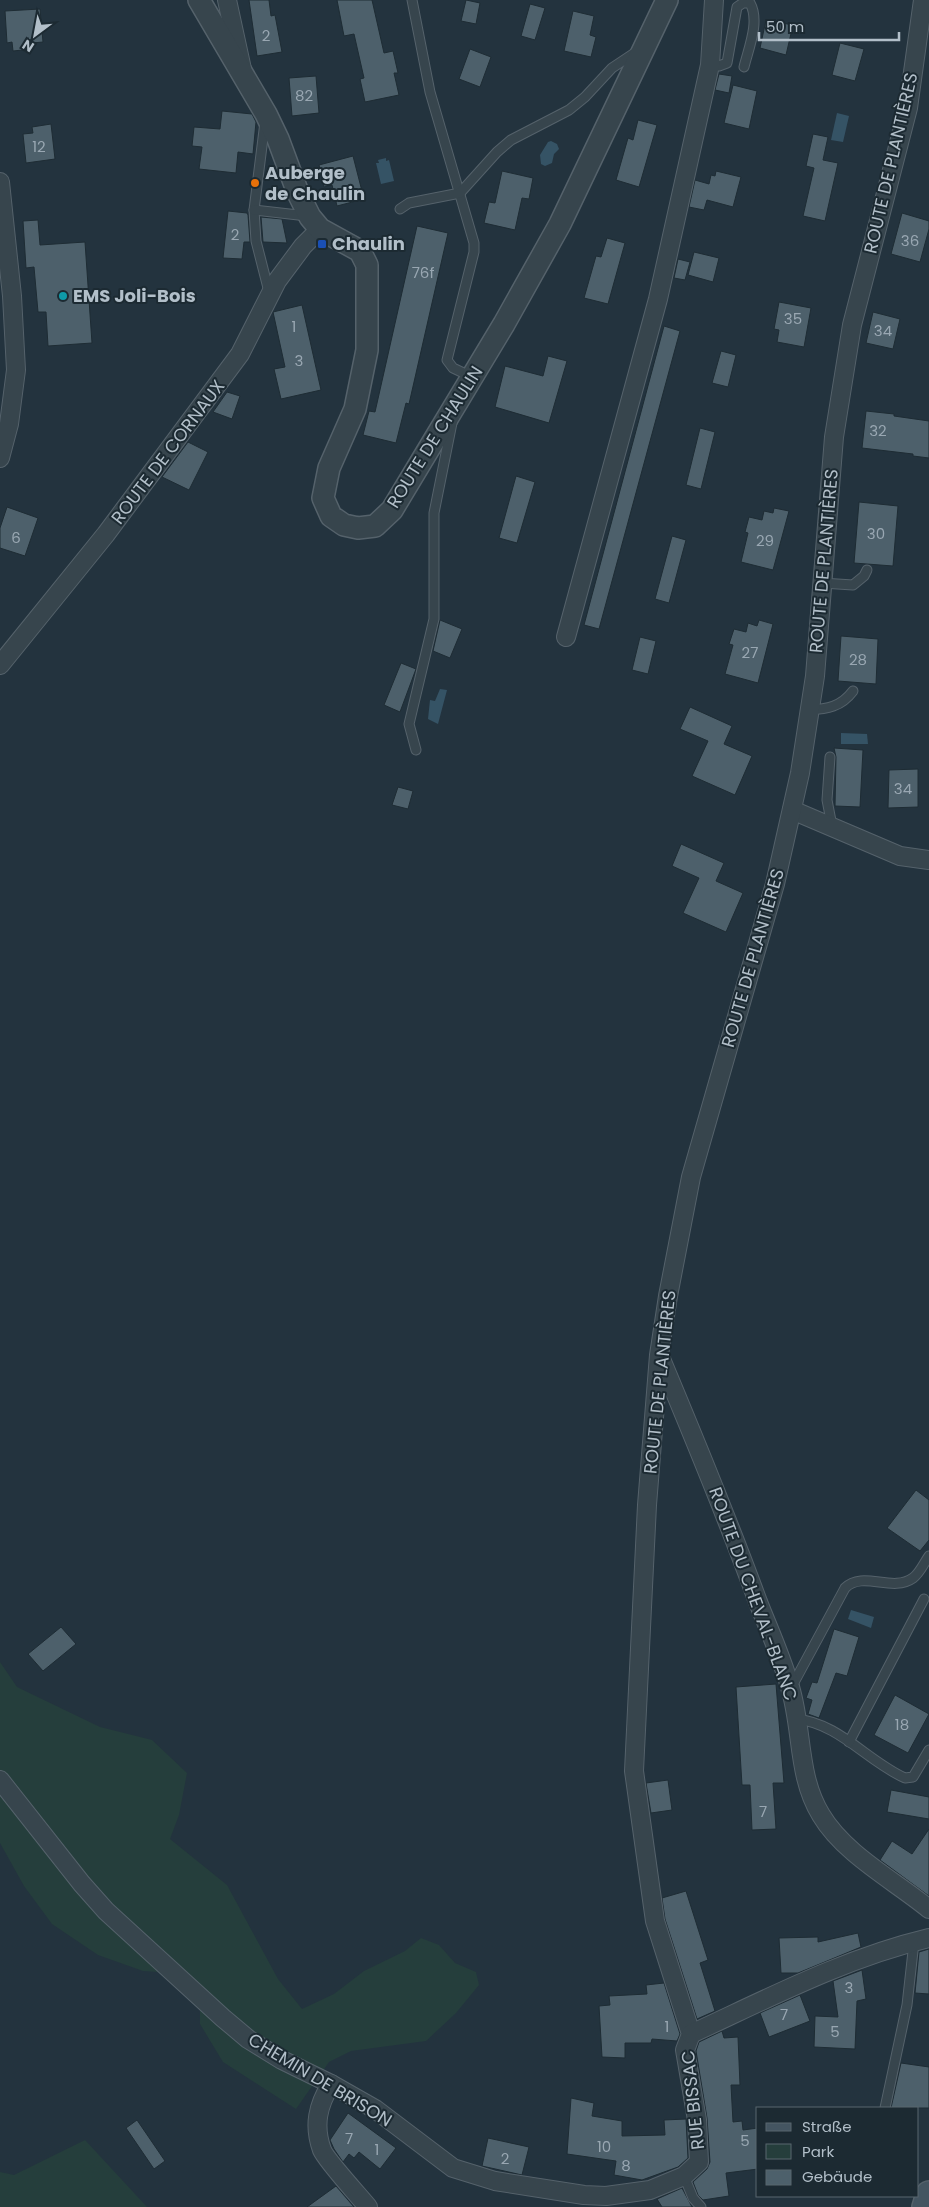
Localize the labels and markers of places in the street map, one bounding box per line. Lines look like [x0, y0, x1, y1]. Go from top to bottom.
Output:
place label: Auberge de Chaulin [265, 160, 365, 206]
marker: Auberge de Chaulin [249, 177, 261, 189]
place label: Chaulin [332, 231, 405, 256]
marker: Chaulin [316, 238, 328, 250]
place label: EMS Joli-Bois [73, 283, 196, 308]
marker: EMS Joli-Bois [57, 290, 69, 302]

